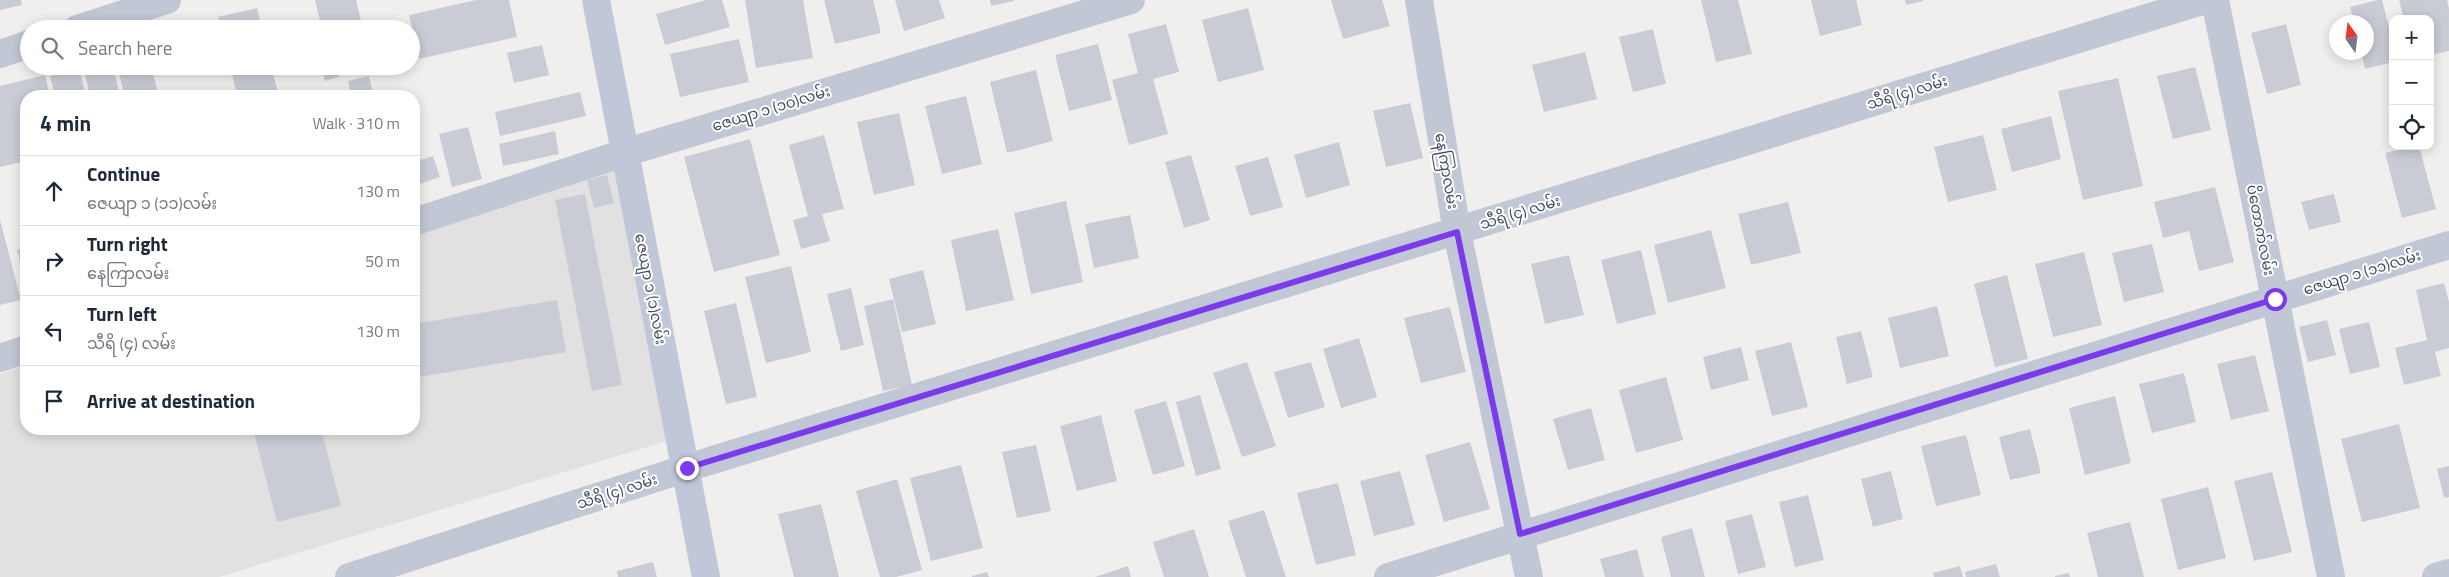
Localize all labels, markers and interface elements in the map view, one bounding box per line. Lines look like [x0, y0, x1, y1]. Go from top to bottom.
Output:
north arrow [2329, 15, 2374, 60]
map controls [2389, 15, 2434, 150]
button: + [2389, 15, 2434, 60]
search box [20, 20, 420, 75]
text: Search here [78, 33, 172, 62]
icon: search [38, 34, 66, 62]
button: − [2389, 60, 2434, 105]
street label: သီရိ (၄) လမ်း [1864, 69, 1950, 116]
street label: ဇေယျာ ၁ (၁၀)လမ်း [709, 79, 833, 138]
button: locate [2389, 105, 2434, 150]
text: 4 min [40, 107, 91, 139]
text: Walk · 310 m [312, 111, 400, 135]
street label: နေကြာလမ်း [1428, 131, 1465, 211]
text: Continue [87, 159, 160, 188]
icon: ahead [40, 177, 68, 205]
text: 130 m [356, 179, 400, 203]
street label: ပိတောက်လမ်း [2241, 183, 2281, 277]
street label: သီရိ (၄) လမ်း [1477, 189, 1563, 236]
text: ဇေယျာ ၁ (၁၁)လမ်း [87, 191, 217, 215]
text: Turn right [87, 229, 168, 258]
street label: ဇေယျာ ၁ (၁)လမ်း [628, 232, 673, 347]
street label: ဇေယျာ ၁ (၁၁)လမ်း [2300, 243, 2424, 302]
icon: right [40, 247, 68, 275]
text: 50 m [365, 249, 400, 273]
text: နေကြာလမ်း [87, 261, 169, 285]
route start [2264, 288, 2287, 311]
text: Turn left [87, 299, 157, 328]
icon: left [40, 317, 68, 345]
text: 130 m [356, 319, 400, 343]
text: သီရိ (၄) လမ်း [87, 331, 176, 355]
text: Arrive at destination [87, 386, 255, 415]
icon: arrive [40, 387, 68, 415]
route end [676, 457, 699, 480]
street label: သီရိ (၄) လမ်း [574, 467, 660, 516]

